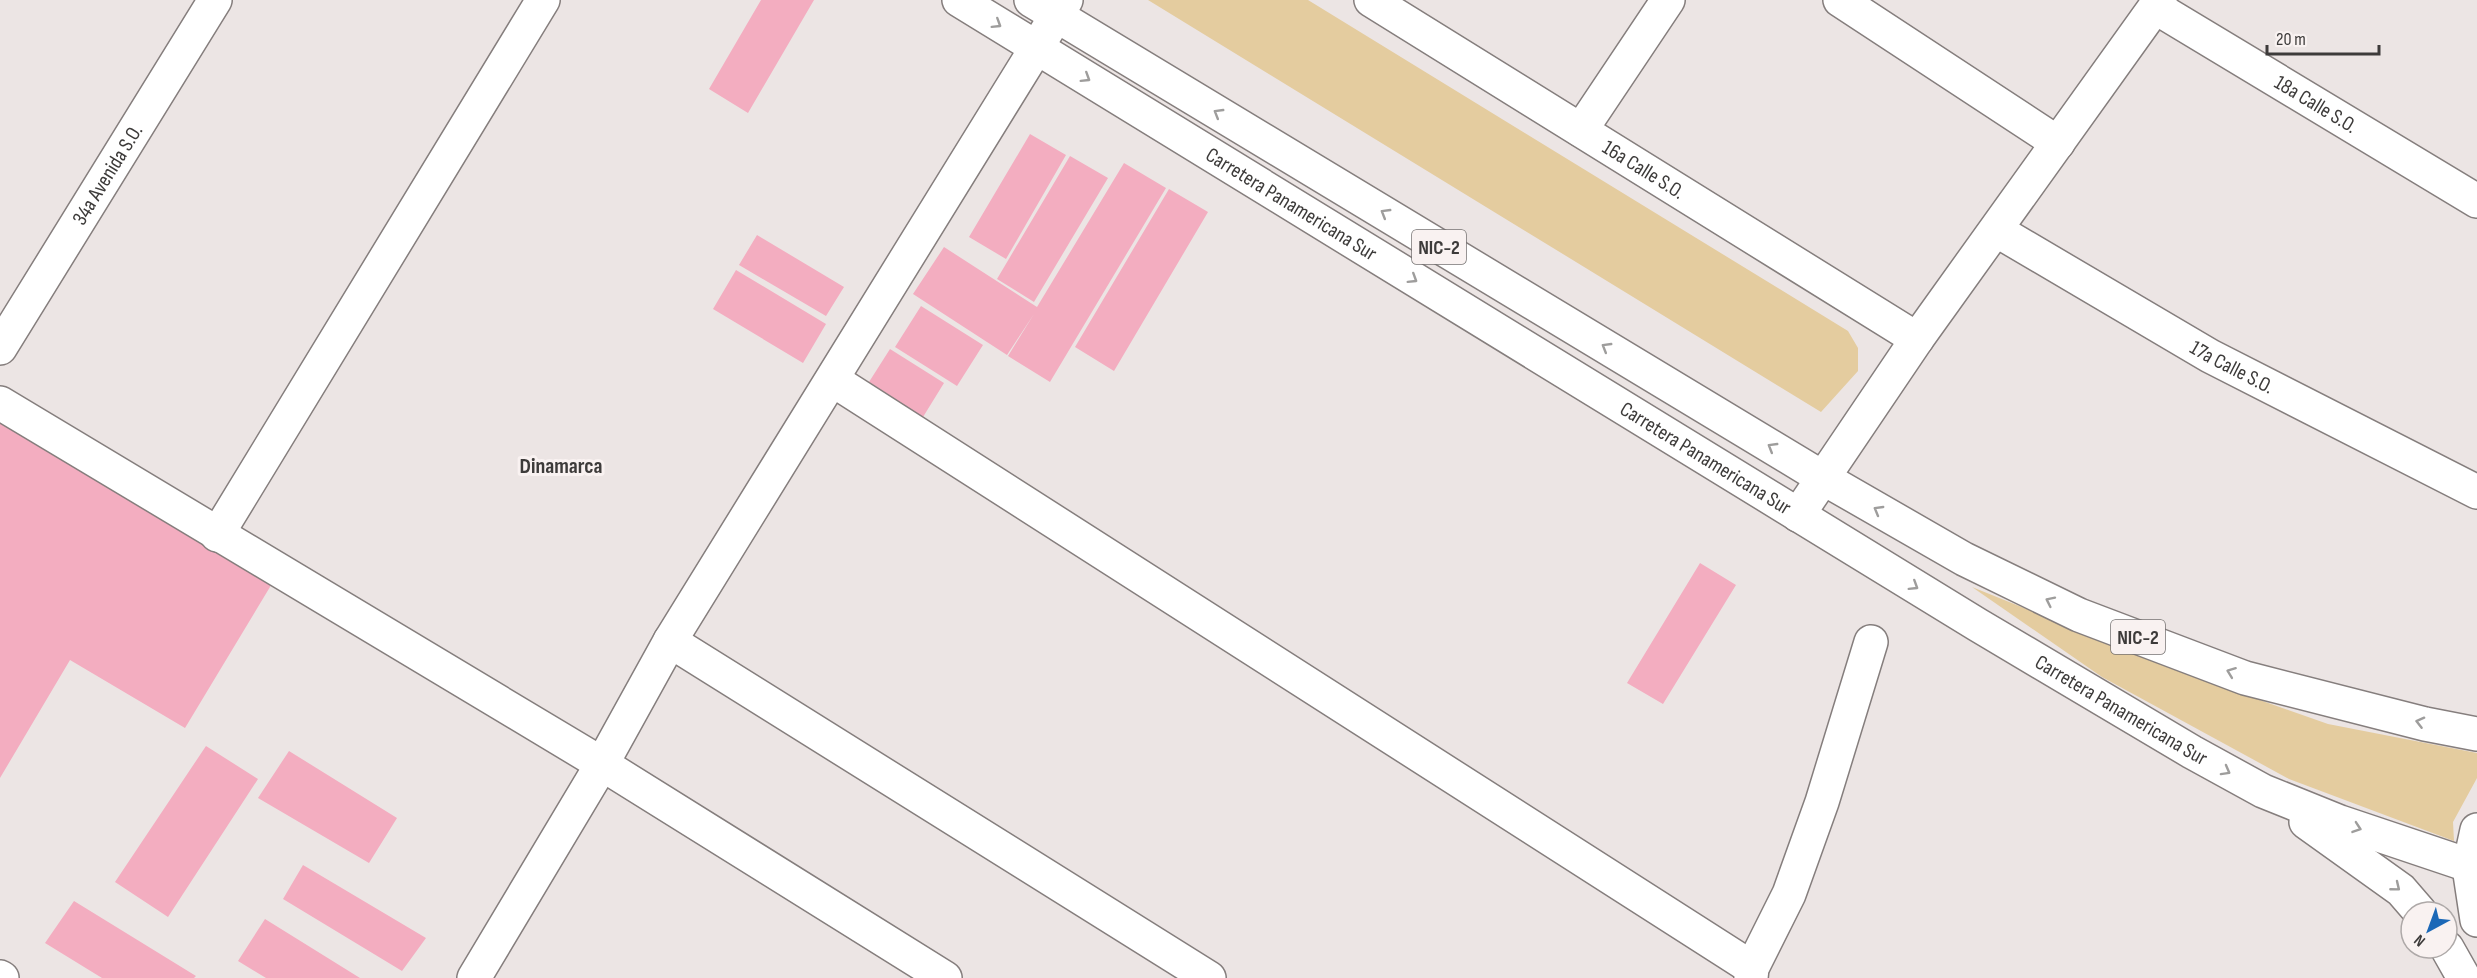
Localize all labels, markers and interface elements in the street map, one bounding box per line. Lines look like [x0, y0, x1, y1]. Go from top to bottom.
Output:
one-way arrow [991, 16, 1001, 28]
scale bar [2267, 18, 2380, 56]
text: 20 m [2276, 29, 2306, 50]
street label: 18a Calle S.O. [2270, 70, 2362, 139]
one-way arrow [1080, 71, 1090, 83]
one-way arrow [1214, 108, 1224, 120]
street label: 34a Avenida S.O. [67, 120, 148, 230]
street label: 16a Calle S.O. [1598, 135, 1689, 205]
street label: Carretera Panamericana Sur [1201, 142, 1381, 266]
one-way arrow [1381, 209, 1391, 221]
road number: NIC-2 [1412, 230, 1466, 264]
one-way arrow [1407, 271, 1417, 283]
street label: 17a Calle S.O. [2186, 335, 2278, 399]
one-way arrow [1601, 343, 1612, 354]
street label: Carretera Panamericana Sur [1615, 397, 1796, 520]
one-way arrow [1768, 444, 1779, 455]
district label: Dinamarca [520, 453, 602, 480]
one-way arrow [1874, 505, 1884, 517]
one-way arrow [1908, 578, 1918, 590]
one-way arrow [2045, 596, 2056, 608]
road number: NIC-2 [2111, 620, 2165, 654]
street label: Carretera Panamericana Sur [2030, 650, 2212, 771]
one-way arrow [2226, 667, 2237, 680]
one-way arrow [2415, 717, 2425, 730]
one-way arrow [2220, 764, 2230, 775]
one-way arrow [2351, 820, 2362, 833]
one-way arrow [2389, 880, 2400, 891]
north arrow [2399, 900, 2459, 960]
text: N [2411, 930, 2430, 950]

